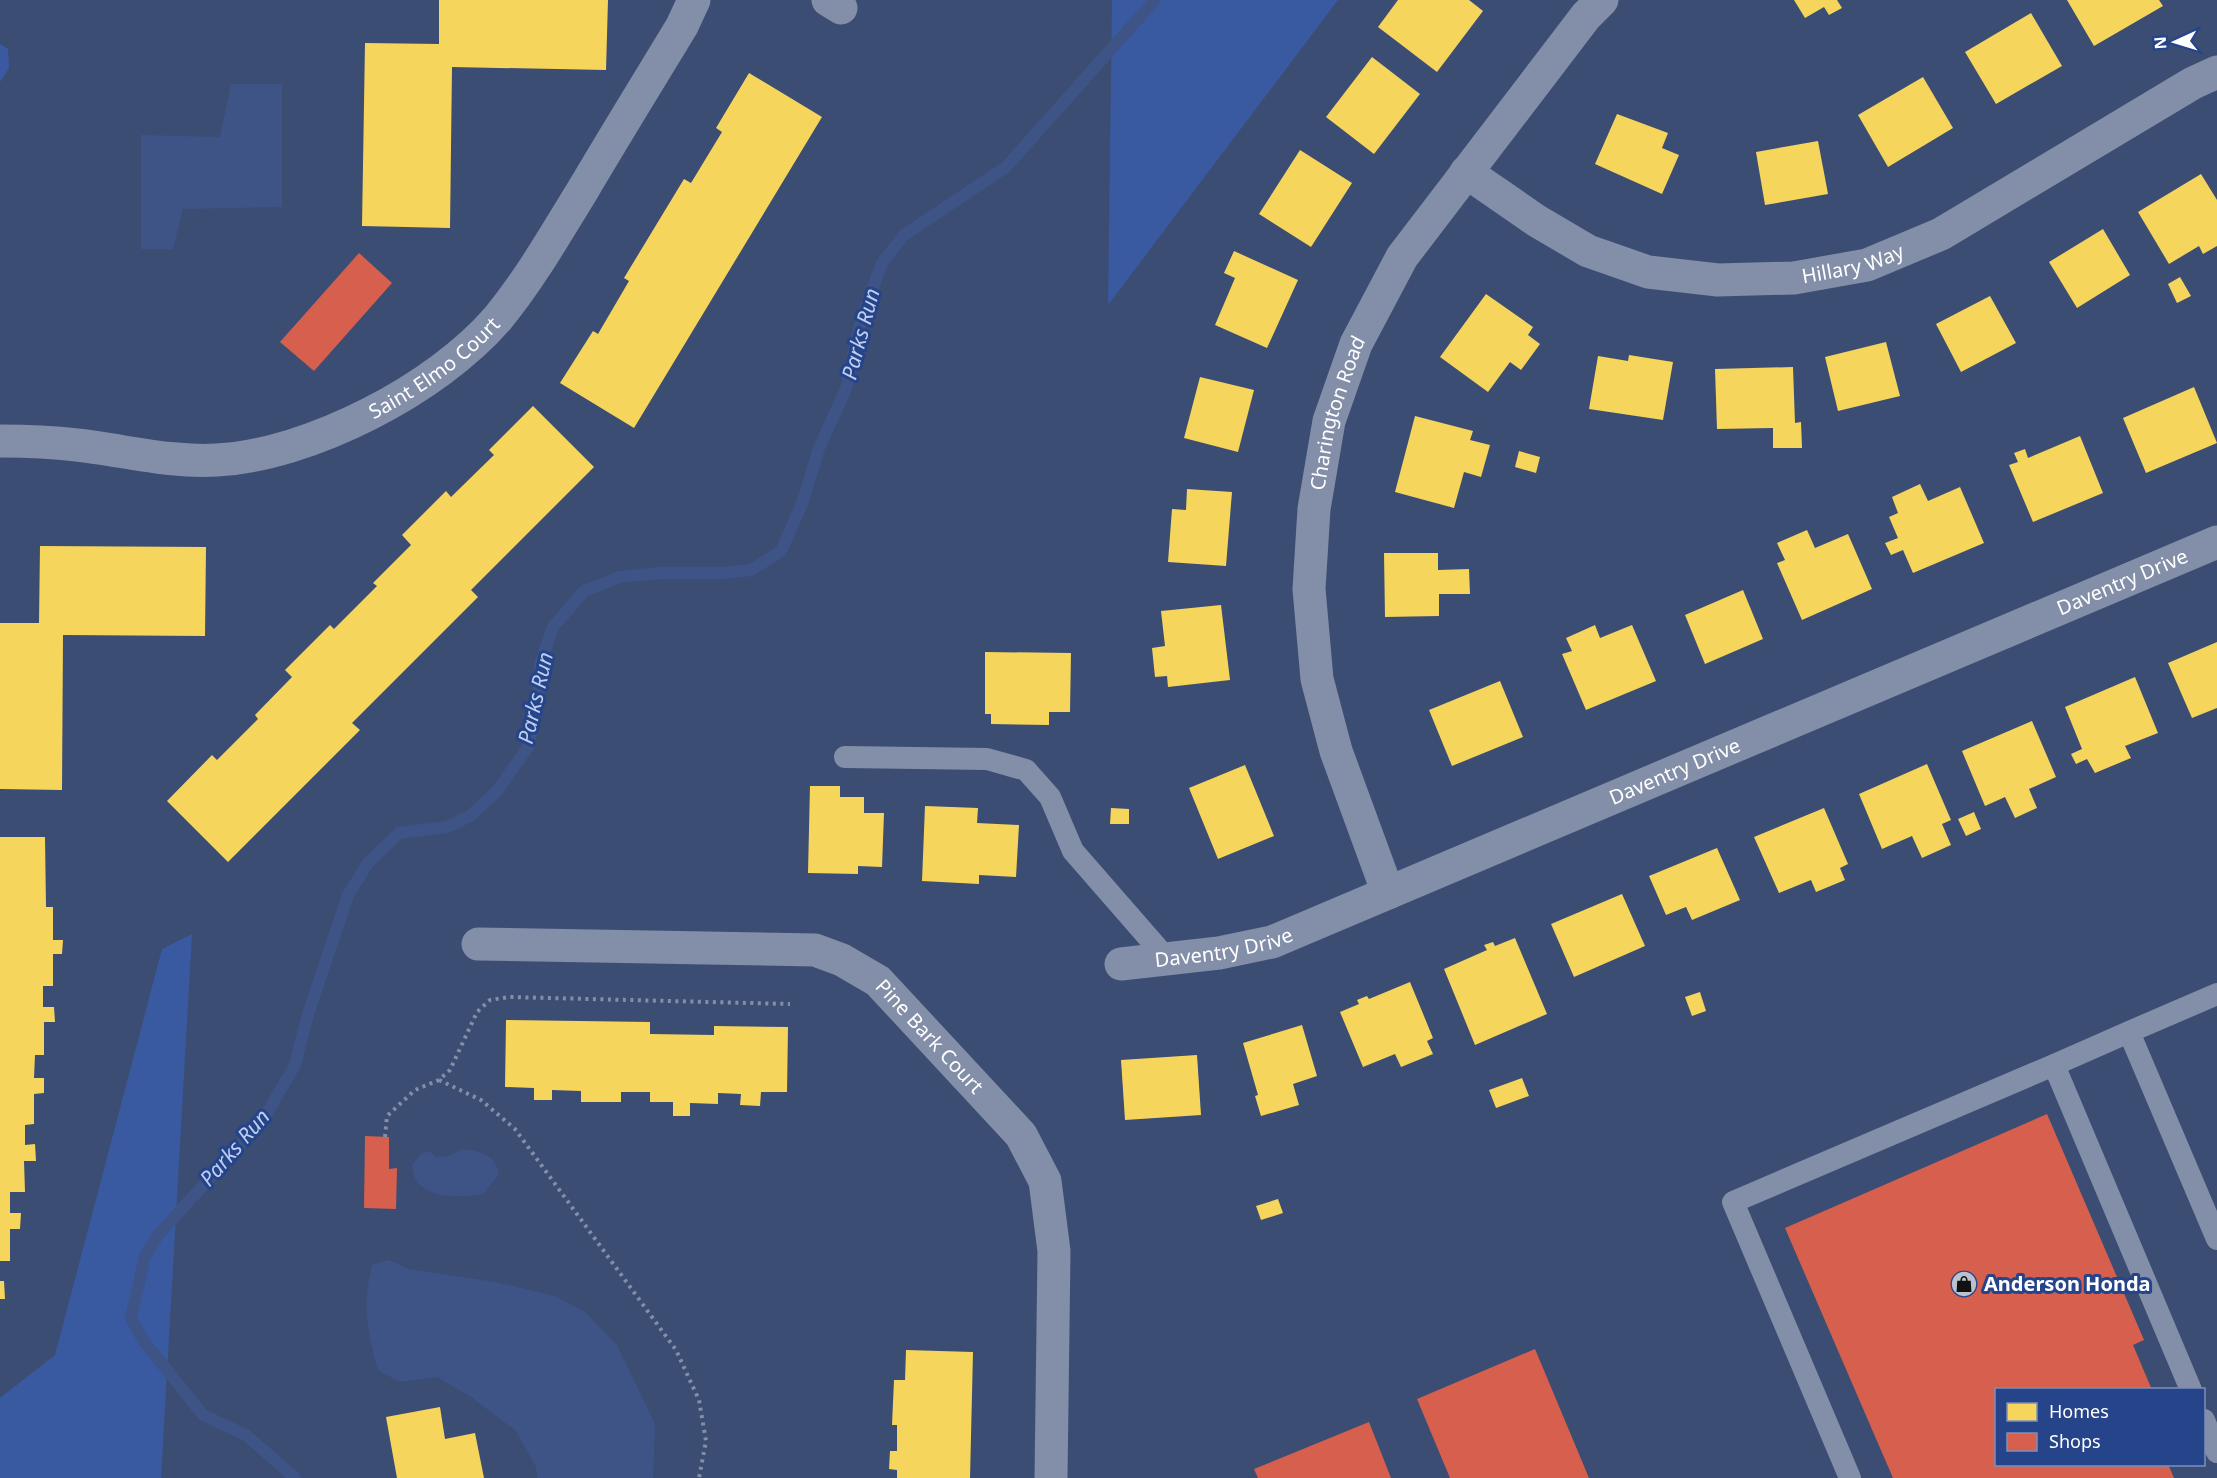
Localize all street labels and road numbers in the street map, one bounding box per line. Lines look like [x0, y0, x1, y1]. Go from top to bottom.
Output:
street label: Hillary Way [1799, 237, 1909, 289]
street label: Saint Elmo Court [364, 311, 506, 425]
street label: Charington Road [1303, 331, 1371, 492]
street label: Daventry Drive [2052, 542, 2192, 621]
street label: Daventry Drive [1605, 731, 1744, 811]
street label: Daventry Drive [1153, 921, 1297, 973]
street label: Pine Bark Court [870, 973, 990, 1099]

